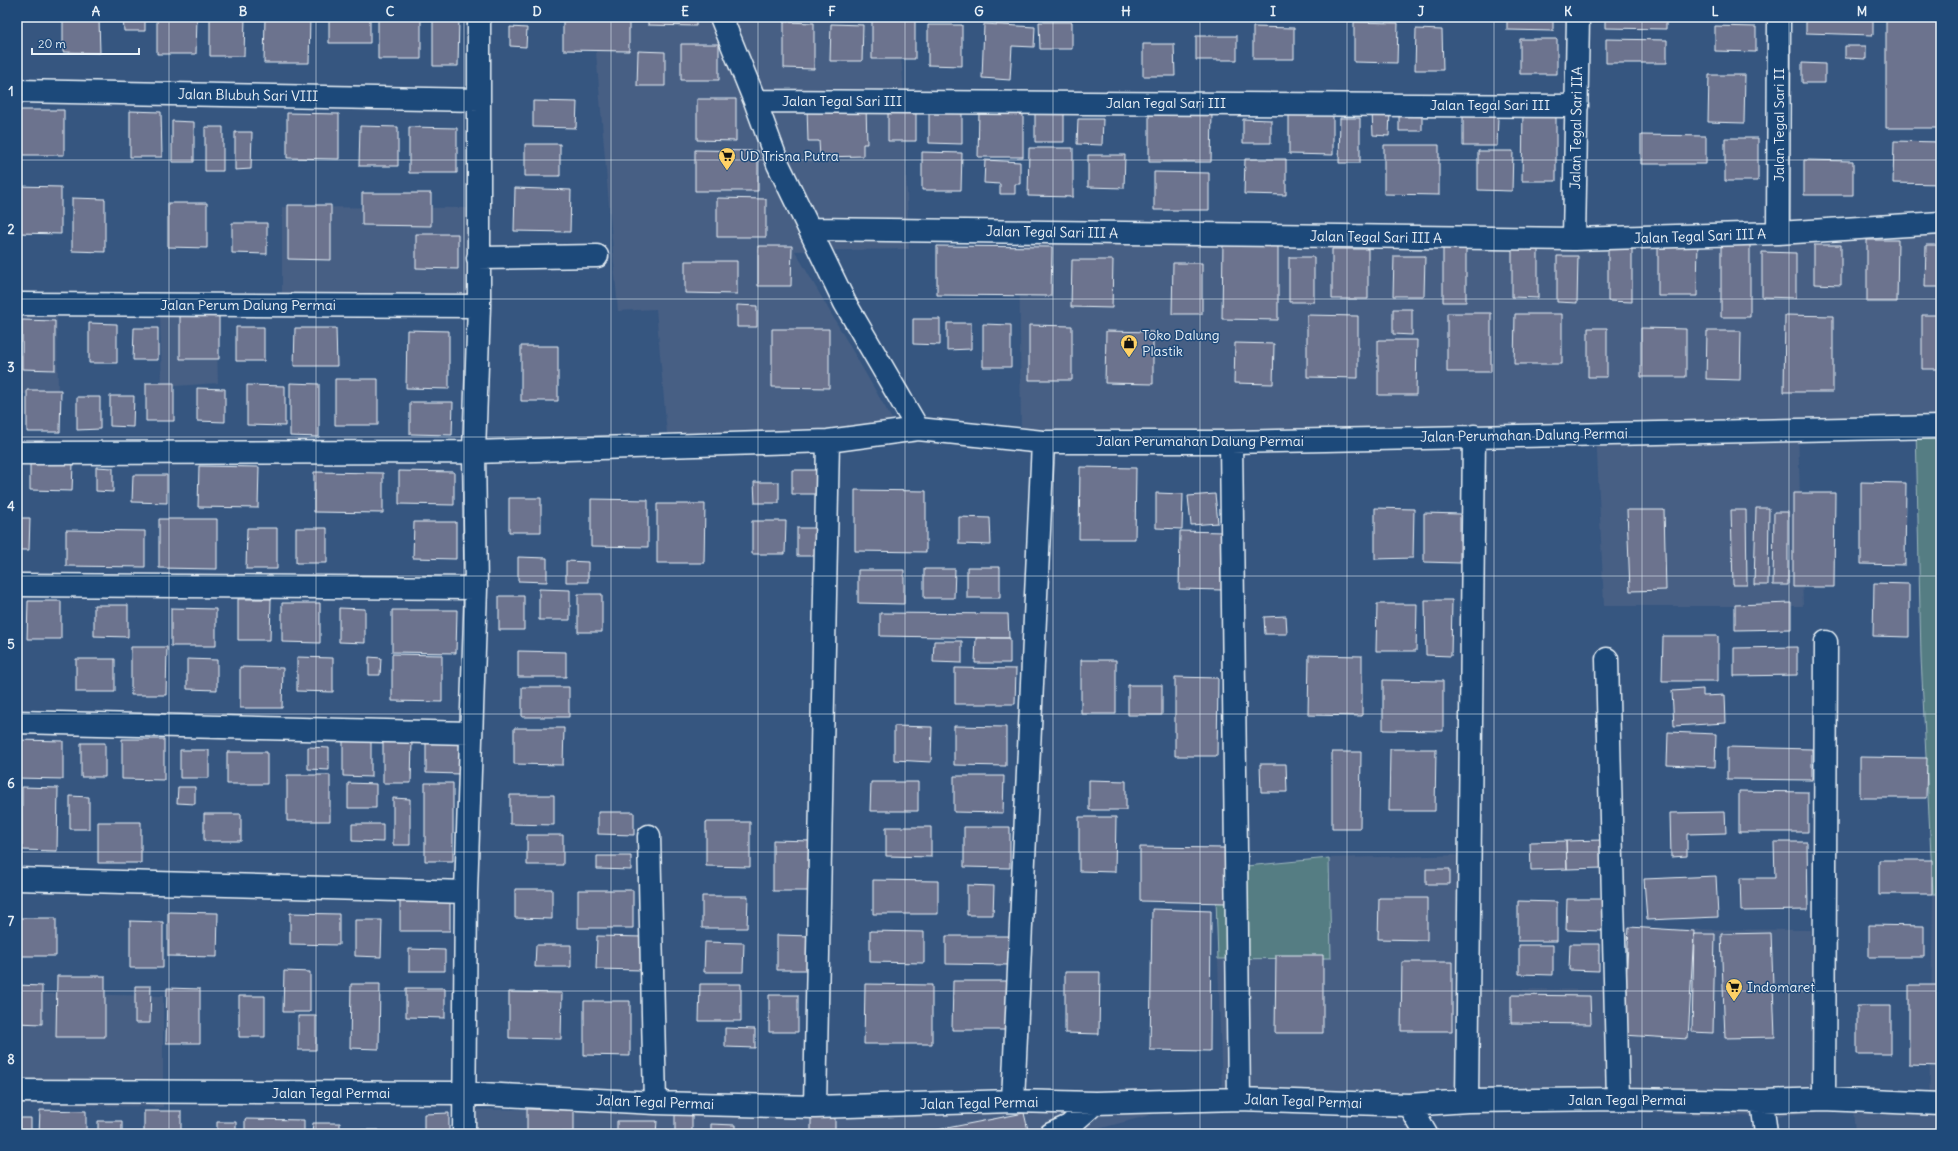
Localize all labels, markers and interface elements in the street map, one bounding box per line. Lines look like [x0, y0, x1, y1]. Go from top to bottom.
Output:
text: A [92, 3, 101, 20]
text: B [239, 3, 248, 20]
text: C [386, 3, 395, 20]
text: D [532, 3, 542, 20]
text: E [681, 3, 689, 20]
text: F [828, 3, 836, 20]
text: G [974, 3, 984, 20]
text: H [1121, 3, 1131, 20]
text: I [1270, 3, 1276, 20]
text: J [1418, 3, 1425, 20]
text: K [1564, 3, 1573, 20]
text: L [1711, 3, 1719, 20]
text: M [1857, 3, 1867, 20]
scale bar [32, 30, 139, 56]
text: 20 m [38, 36, 66, 51]
street label: Jalan Tegal Sari IIA [1566, 66, 1586, 190]
street label: Jalan Tegal Sari II [1770, 68, 1788, 182]
text: 1 [8, 83, 14, 100]
street label: Jalan Blubuh Sari VIII [178, 85, 318, 105]
street label: Jalan Tegal Sari III [782, 92, 902, 110]
street label: Jalan Tegal Sari III [1106, 94, 1226, 112]
street label: Jalan Tegal Sari III [1430, 96, 1550, 114]
supermarket icon: UD Trisna Putra [717, 146, 737, 171]
place label: UD Trisna Putra [740, 147, 839, 165]
text: 2 [7, 221, 15, 238]
street label: Jalan Tegal Sari III A [986, 222, 1118, 242]
street label: Jalan Tegal Sari III A [1634, 225, 1766, 247]
street label: Jalan Tegal Sari III A [1310, 227, 1442, 247]
street label: Jalan Perum Dalung Permai [160, 296, 336, 314]
place label: Toko Dalung Plastik [1142, 326, 1220, 360]
shop icon: Toko Dalung Plastik [1119, 333, 1139, 358]
text: 3 [7, 359, 15, 376]
street label: Jalan Perumahan Dalung Permai [1420, 424, 1628, 446]
street label: Jalan Perumahan Dalung Permai [1096, 432, 1304, 450]
text: 4 [7, 498, 15, 515]
text: 5 [7, 636, 15, 653]
text: 6 [7, 775, 15, 792]
text: 7 [8, 913, 15, 930]
supermarket icon: Indomaret [1724, 977, 1744, 1002]
place label: Indomaret [1747, 978, 1815, 996]
text: 8 [7, 1051, 15, 1068]
street label: Jalan Tegal Permai [272, 1084, 390, 1102]
street label: Jalan Tegal Permai [1244, 1090, 1362, 1112]
street label: Jalan Tegal Permai [596, 1091, 714, 1113]
street label: Jalan Tegal Permai [1568, 1091, 1686, 1109]
street label: Jalan Tegal Permai [920, 1093, 1038, 1113]

